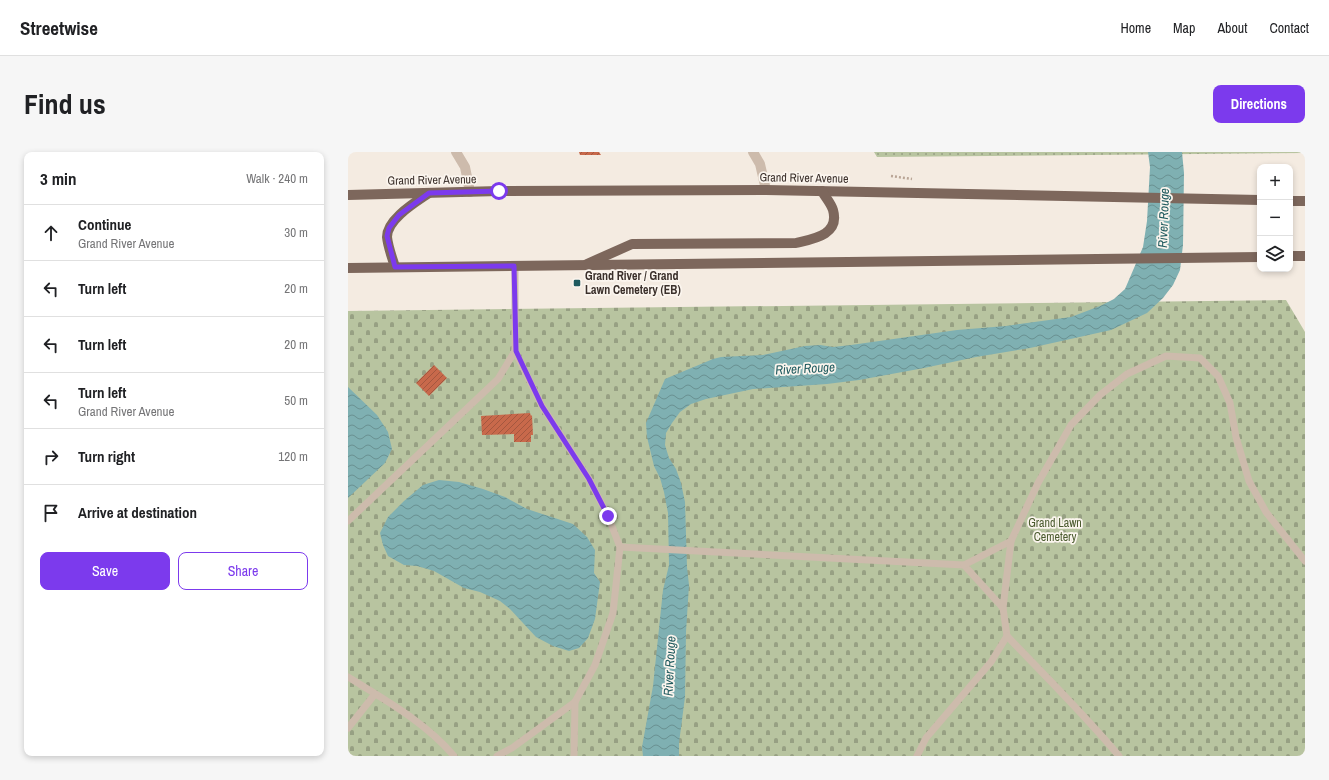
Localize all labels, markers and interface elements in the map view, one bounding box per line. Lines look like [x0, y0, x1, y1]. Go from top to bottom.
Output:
text: Streetwise [20, 15, 98, 41]
text: Home [1120, 19, 1151, 37]
text: Map [1173, 19, 1195, 37]
text: About [1217, 19, 1247, 37]
text: Contact [1269, 19, 1309, 37]
text: Find us [24, 85, 106, 123]
button: Directions [1213, 85, 1305, 123]
map controls [1257, 164, 1293, 272]
button: + [1257, 164, 1293, 200]
text: 3 min [40, 167, 76, 190]
street label: Grand River Avenue [759, 169, 849, 187]
text: Walk · 240 m [246, 170, 308, 187]
street label: Grand River Avenue [387, 171, 477, 189]
route start [490, 182, 508, 200]
water label: River Rouge [1154, 188, 1173, 248]
button: − [1257, 200, 1293, 236]
text: Continue [78, 214, 131, 235]
icon: ahead [40, 222, 62, 244]
text: 30 m [284, 224, 308, 241]
text: Grand River Avenue [78, 235, 174, 252]
button: layers [1257, 236, 1293, 272]
place label: Grand River / Grand Lawn Cemetery (EB) [585, 268, 681, 298]
icon: left [40, 278, 62, 300]
text: Turn left [78, 278, 126, 299]
marker: Grand River / Grand Lawn Cemetery (EB) [572, 278, 582, 288]
text: 20 m [284, 280, 308, 297]
icon: left [40, 334, 62, 356]
text: Turn left [78, 334, 126, 355]
text: 20 m [284, 336, 308, 353]
water label: River Rouge [775, 358, 835, 379]
text: Turn left [78, 382, 126, 403]
icon: left [40, 390, 62, 412]
text: 50 m [284, 392, 308, 409]
text: Grand River Avenue [78, 403, 174, 420]
icon: right [40, 446, 62, 468]
text: Turn right [78, 446, 135, 467]
text: 120 m [278, 448, 308, 465]
icon: arrive [40, 502, 62, 524]
text: Arrive at destination [78, 502, 197, 523]
route end [599, 507, 617, 525]
park label: Grand Lawn Cemetery [1028, 515, 1082, 545]
button: Save [40, 552, 170, 590]
button: Share [178, 552, 308, 590]
water label: River Rouge [659, 636, 680, 696]

